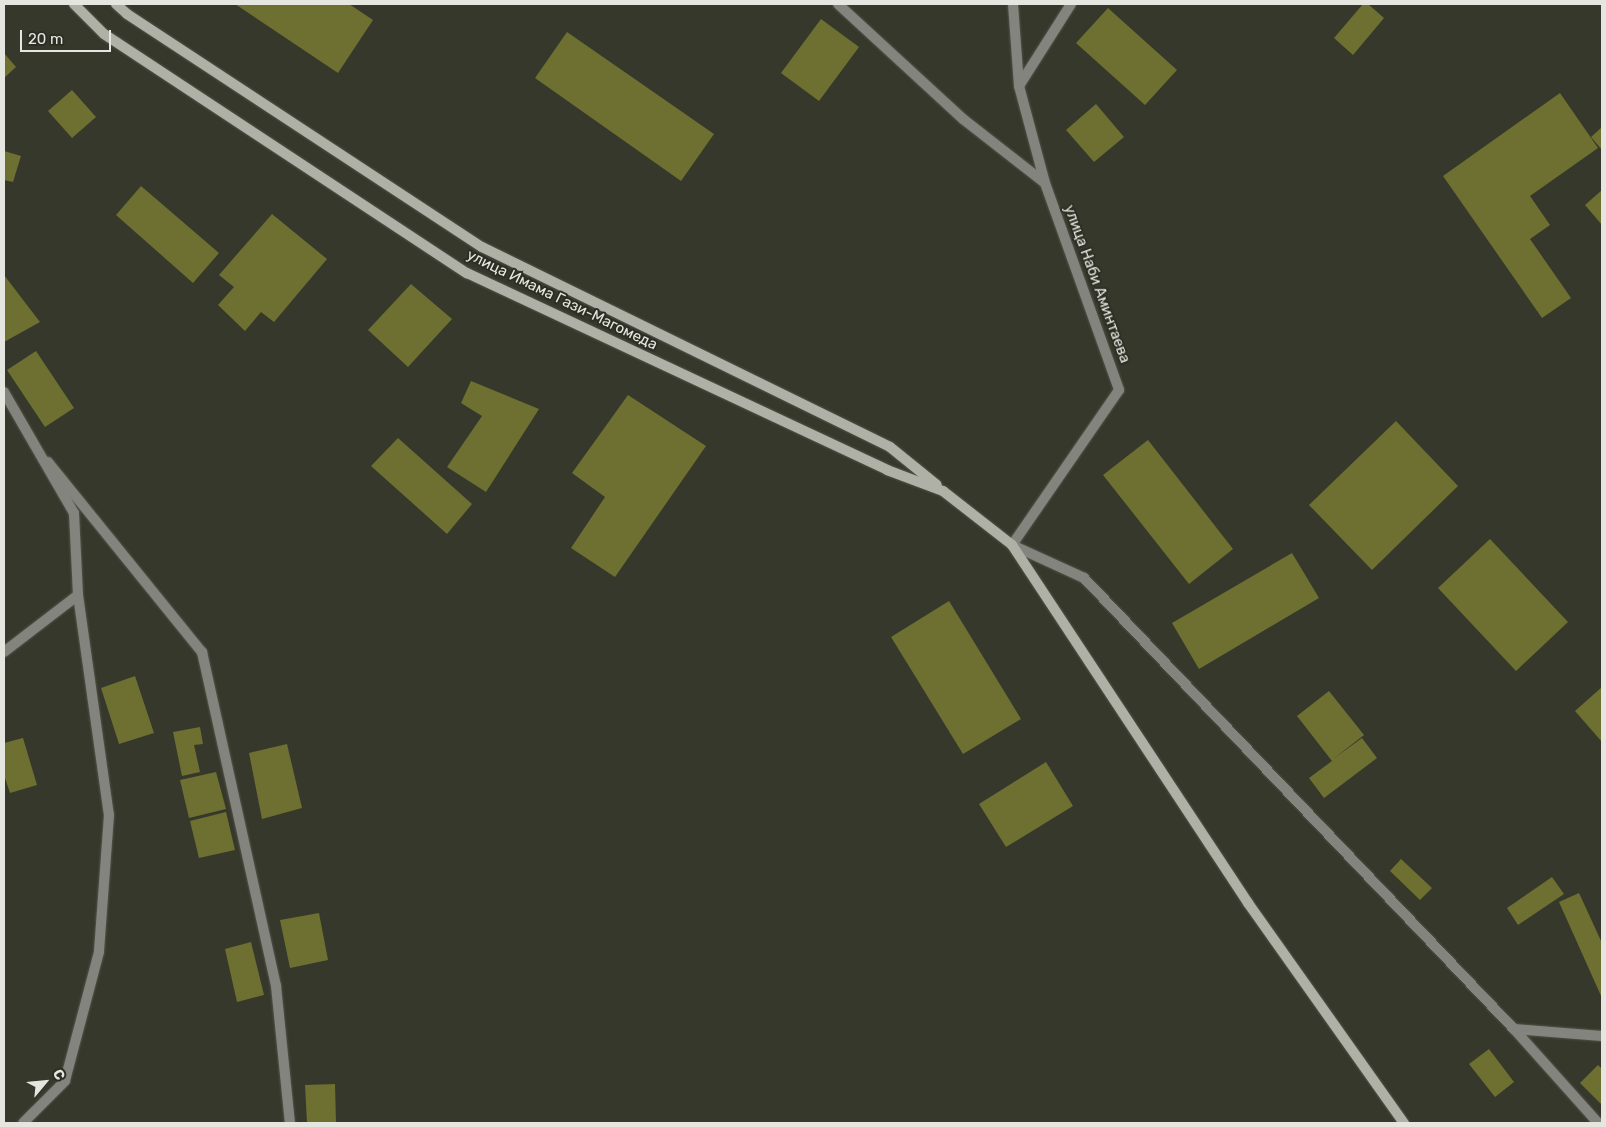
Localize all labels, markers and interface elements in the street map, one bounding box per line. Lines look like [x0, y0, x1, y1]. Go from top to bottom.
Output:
scale bar [22, 20, 114, 52]
text: 20 m [28, 30, 63, 48]
street label: улица Наби Аминтаева [1060, 202, 1134, 366]
street label: улица Имама Гази-Магомеда [464, 246, 660, 354]
north arrow [20, 1057, 70, 1107]
text: С [49, 1066, 68, 1083]

